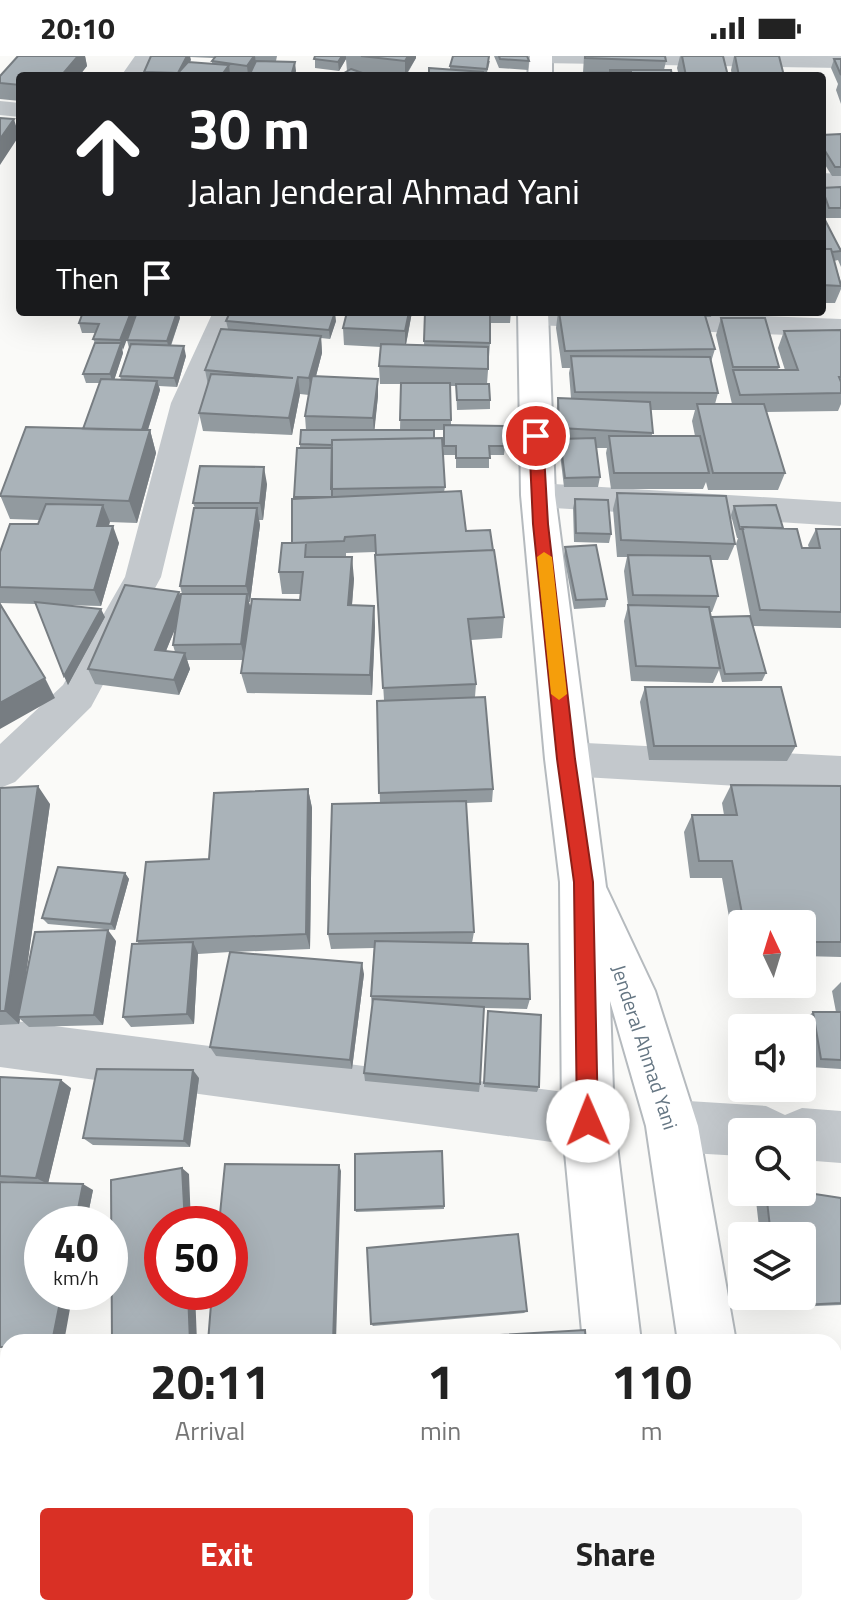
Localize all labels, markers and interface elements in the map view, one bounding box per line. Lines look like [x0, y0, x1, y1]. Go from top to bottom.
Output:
text: 20:10 [40, 5, 115, 51]
text: 30 m [188, 86, 310, 171]
icon: ahead [56, 104, 160, 208]
text: Jalan Jenderal Ahmad Yani [188, 163, 580, 218]
text: Then [56, 255, 119, 301]
icon: arrive [135, 256, 179, 300]
pin [502, 402, 570, 470]
icon: arrive [514, 414, 558, 458]
north arrow [728, 910, 816, 998]
map controls [728, 910, 816, 1310]
street label: Jenderal Ahmad Yani [604, 960, 686, 1134]
button: sound [728, 1014, 816, 1102]
position arrow [546, 1079, 630, 1163]
button: search [728, 1118, 816, 1206]
speed limit sign: 50 [144, 1206, 248, 1310]
text: 40 [54, 1217, 98, 1278]
button: layers [728, 1222, 816, 1310]
text: km/h [53, 1262, 99, 1293]
text: 20:11 [150, 1345, 270, 1418]
text: 1 [427, 1345, 454, 1418]
text: 110 [611, 1345, 692, 1418]
text: Arrival [175, 1411, 245, 1450]
text: min [420, 1411, 461, 1450]
text: m [641, 1411, 663, 1450]
button: Exit [40, 1508, 413, 1600]
button: Share [429, 1508, 802, 1600]

